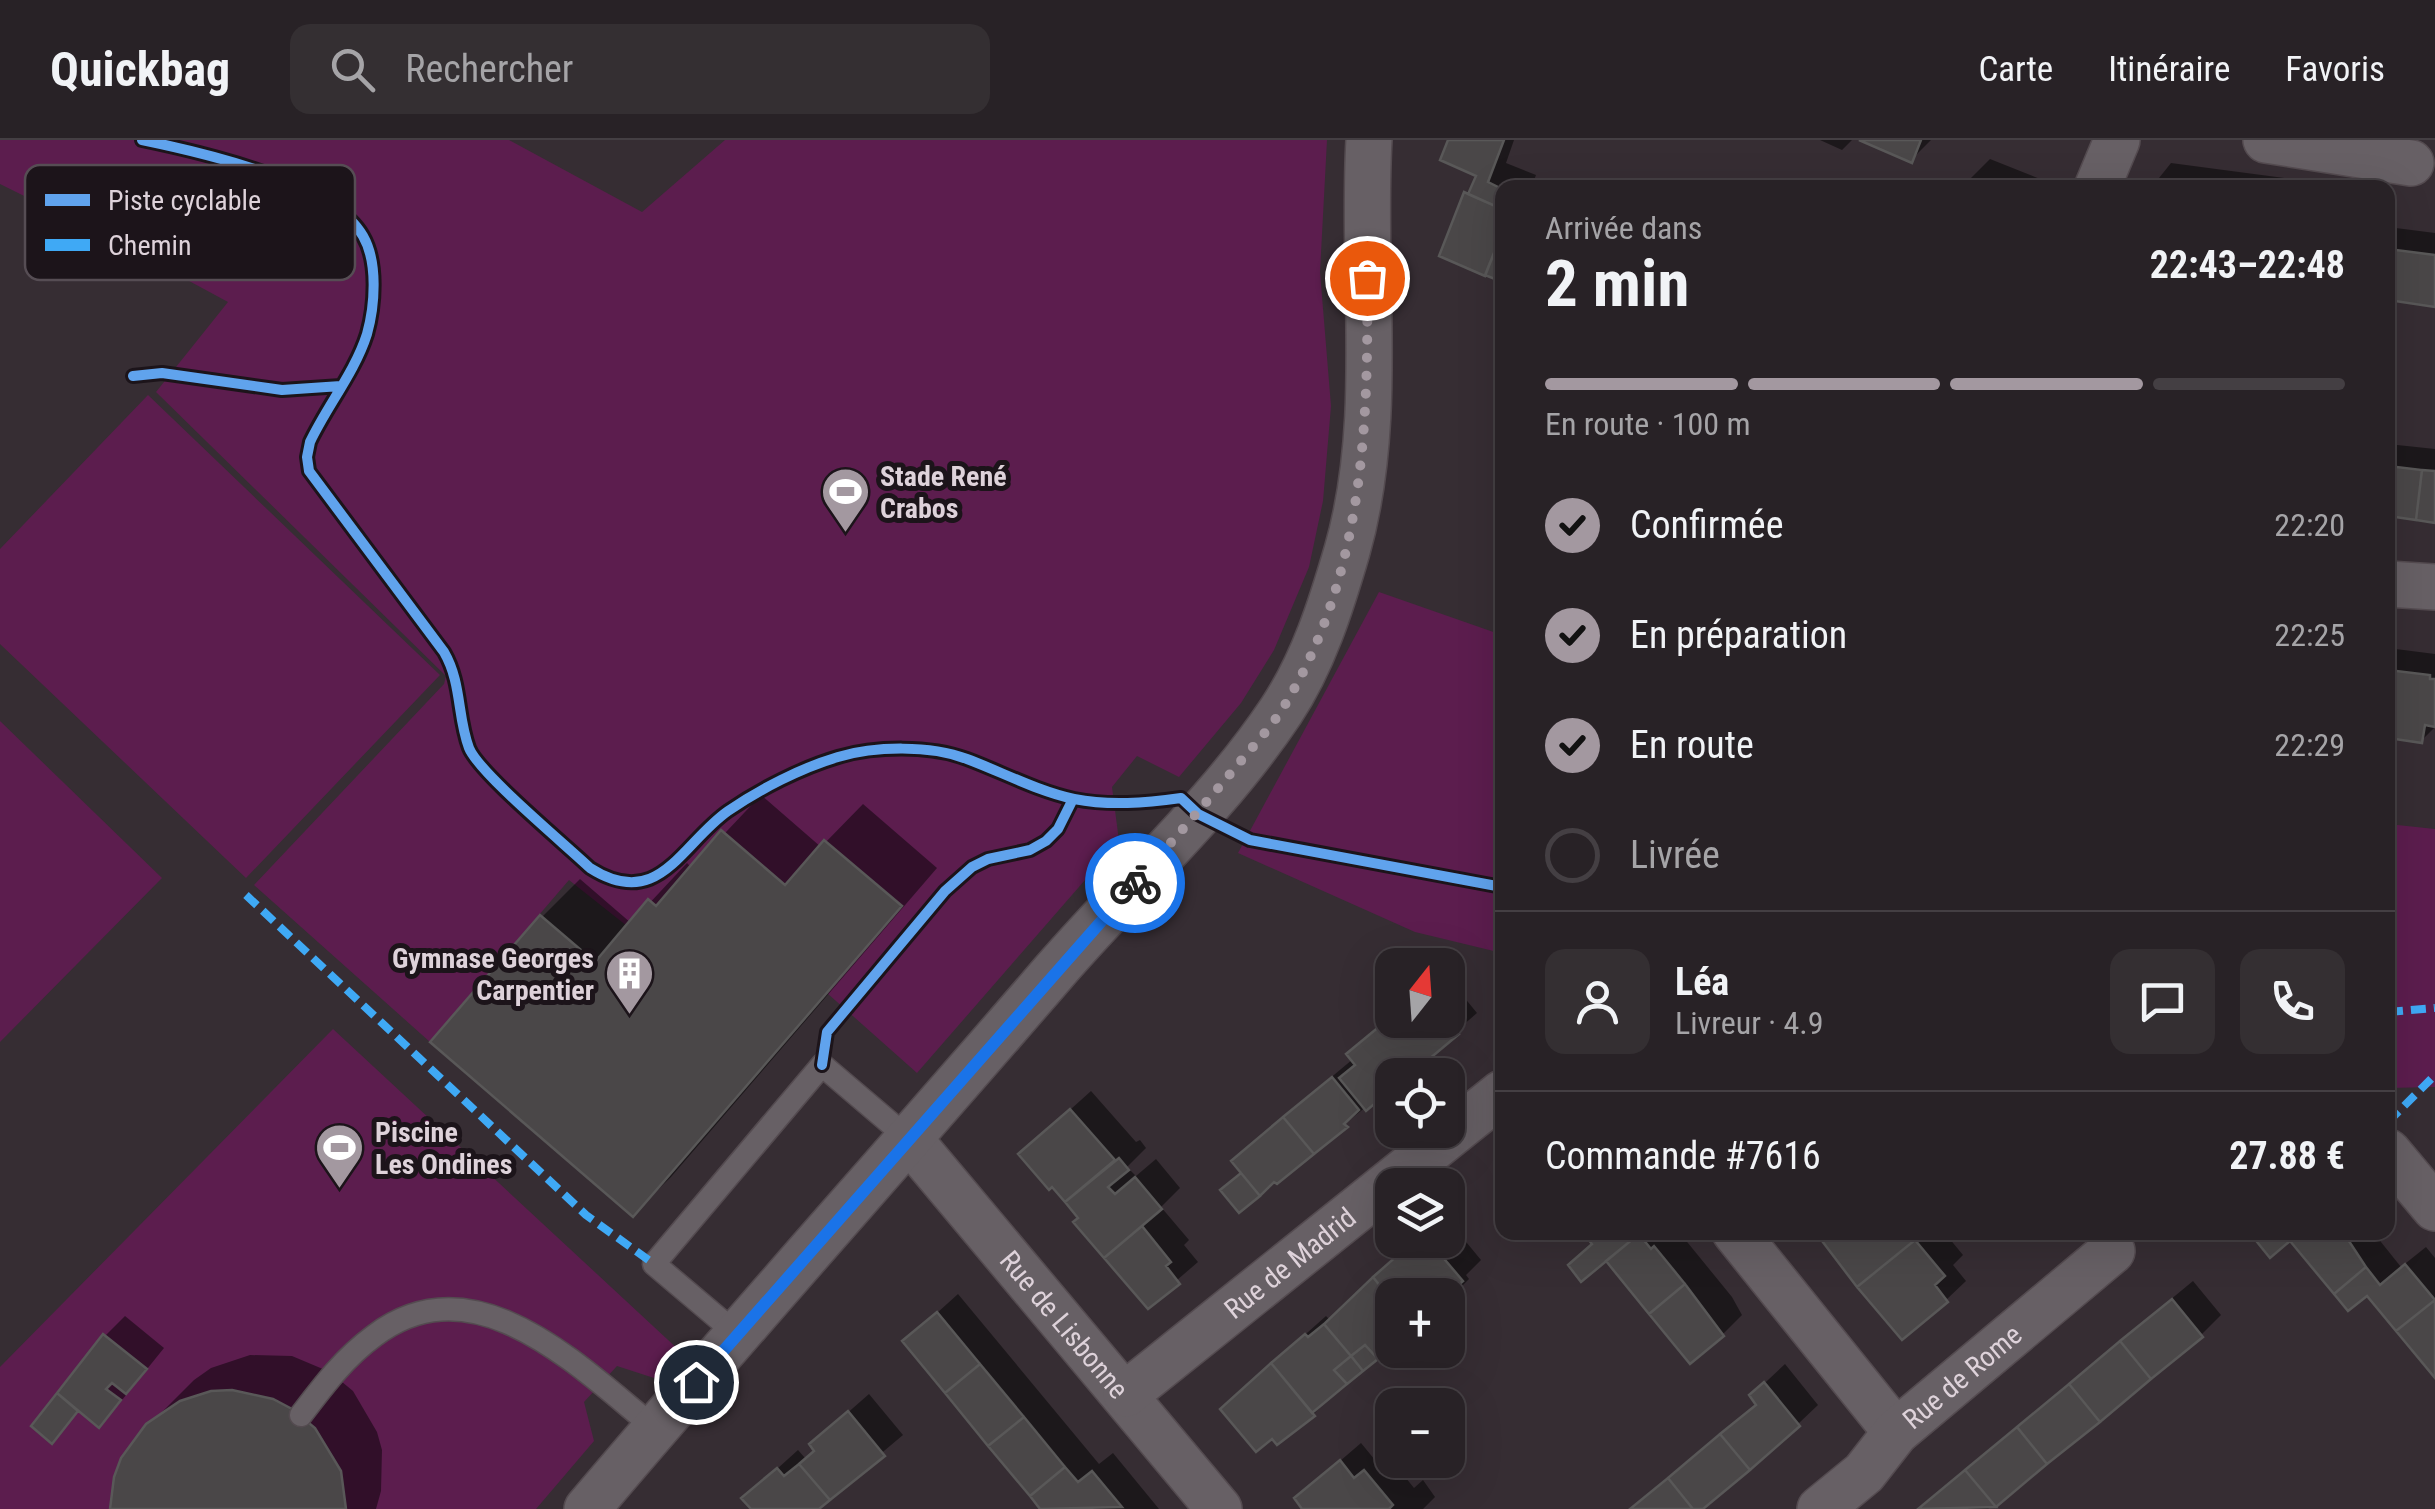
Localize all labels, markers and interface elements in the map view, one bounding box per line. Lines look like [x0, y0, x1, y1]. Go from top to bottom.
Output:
search box [290, 24, 990, 114]
text: Quickbag [50, 41, 230, 98]
icon: search [325, 42, 380, 97]
text: Rechercher [405, 47, 573, 91]
text: Carte [1978, 49, 2053, 90]
text: Itinéraire [2108, 49, 2230, 90]
text: Favoris [2285, 49, 2385, 90]
legend [25, 165, 355, 280]
text: Piste cyclable [108, 184, 261, 217]
text: Arrivée dans [1545, 209, 1702, 247]
text: Chemin [108, 229, 192, 262]
pin [1325, 236, 1410, 321]
text: 22:43–22:48 [2150, 243, 2345, 287]
text: 2 min [1545, 246, 1689, 322]
icon: bag [1340, 251, 1395, 306]
text: En route · 100 m [1545, 405, 1751, 443]
place label: Stade René Crabos [880, 460, 1007, 525]
sports icon: Stade René Crabos [819, 466, 871, 534]
icon: check [1545, 498, 1600, 553]
text: Confirmée [1630, 503, 1783, 547]
text: 22:20 [2274, 506, 2345, 544]
icon: check [1545, 608, 1600, 663]
text: En préparation [1630, 613, 1847, 657]
text: 22:25 [2274, 616, 2345, 654]
icon: check [1545, 718, 1600, 773]
text: En route [1630, 723, 1754, 767]
text: 22:29 [2274, 726, 2345, 764]
courier [1085, 833, 1185, 933]
text: Livrée [1630, 833, 1720, 877]
icon: bike [1108, 856, 1163, 911]
place label: Gymnase Georges Carpentier [392, 942, 594, 1007]
building icon: Gymnase Georges Carpentier [603, 948, 655, 1016]
north arrow [1375, 948, 1465, 1038]
map controls [1375, 948, 1465, 1478]
button: person [1545, 949, 1650, 1054]
button: chat [2110, 949, 2215, 1054]
button: phone [2240, 949, 2345, 1054]
text: Léa [1675, 960, 1729, 1004]
text: Livreur · 4.9 [1675, 1004, 1823, 1042]
button: locate [1375, 1058, 1465, 1148]
place label: Piscine Les Ondines [375, 1116, 512, 1181]
sports icon: Piscine Les Ondines [314, 1122, 366, 1190]
text: Commande #7616 [1545, 1134, 1821, 1178]
text: 27.88 € [2229, 1134, 2345, 1178]
button: layers [1375, 1168, 1465, 1258]
street label: Rue de Madrid [1218, 1201, 1363, 1326]
street label: Rue de Lisbonne [993, 1244, 1135, 1405]
button: + [1375, 1278, 1465, 1368]
street label: Rue de Rome [1896, 1318, 2028, 1436]
pin [654, 1340, 739, 1425]
icon: home [669, 1355, 724, 1410]
button: − [1375, 1388, 1465, 1478]

